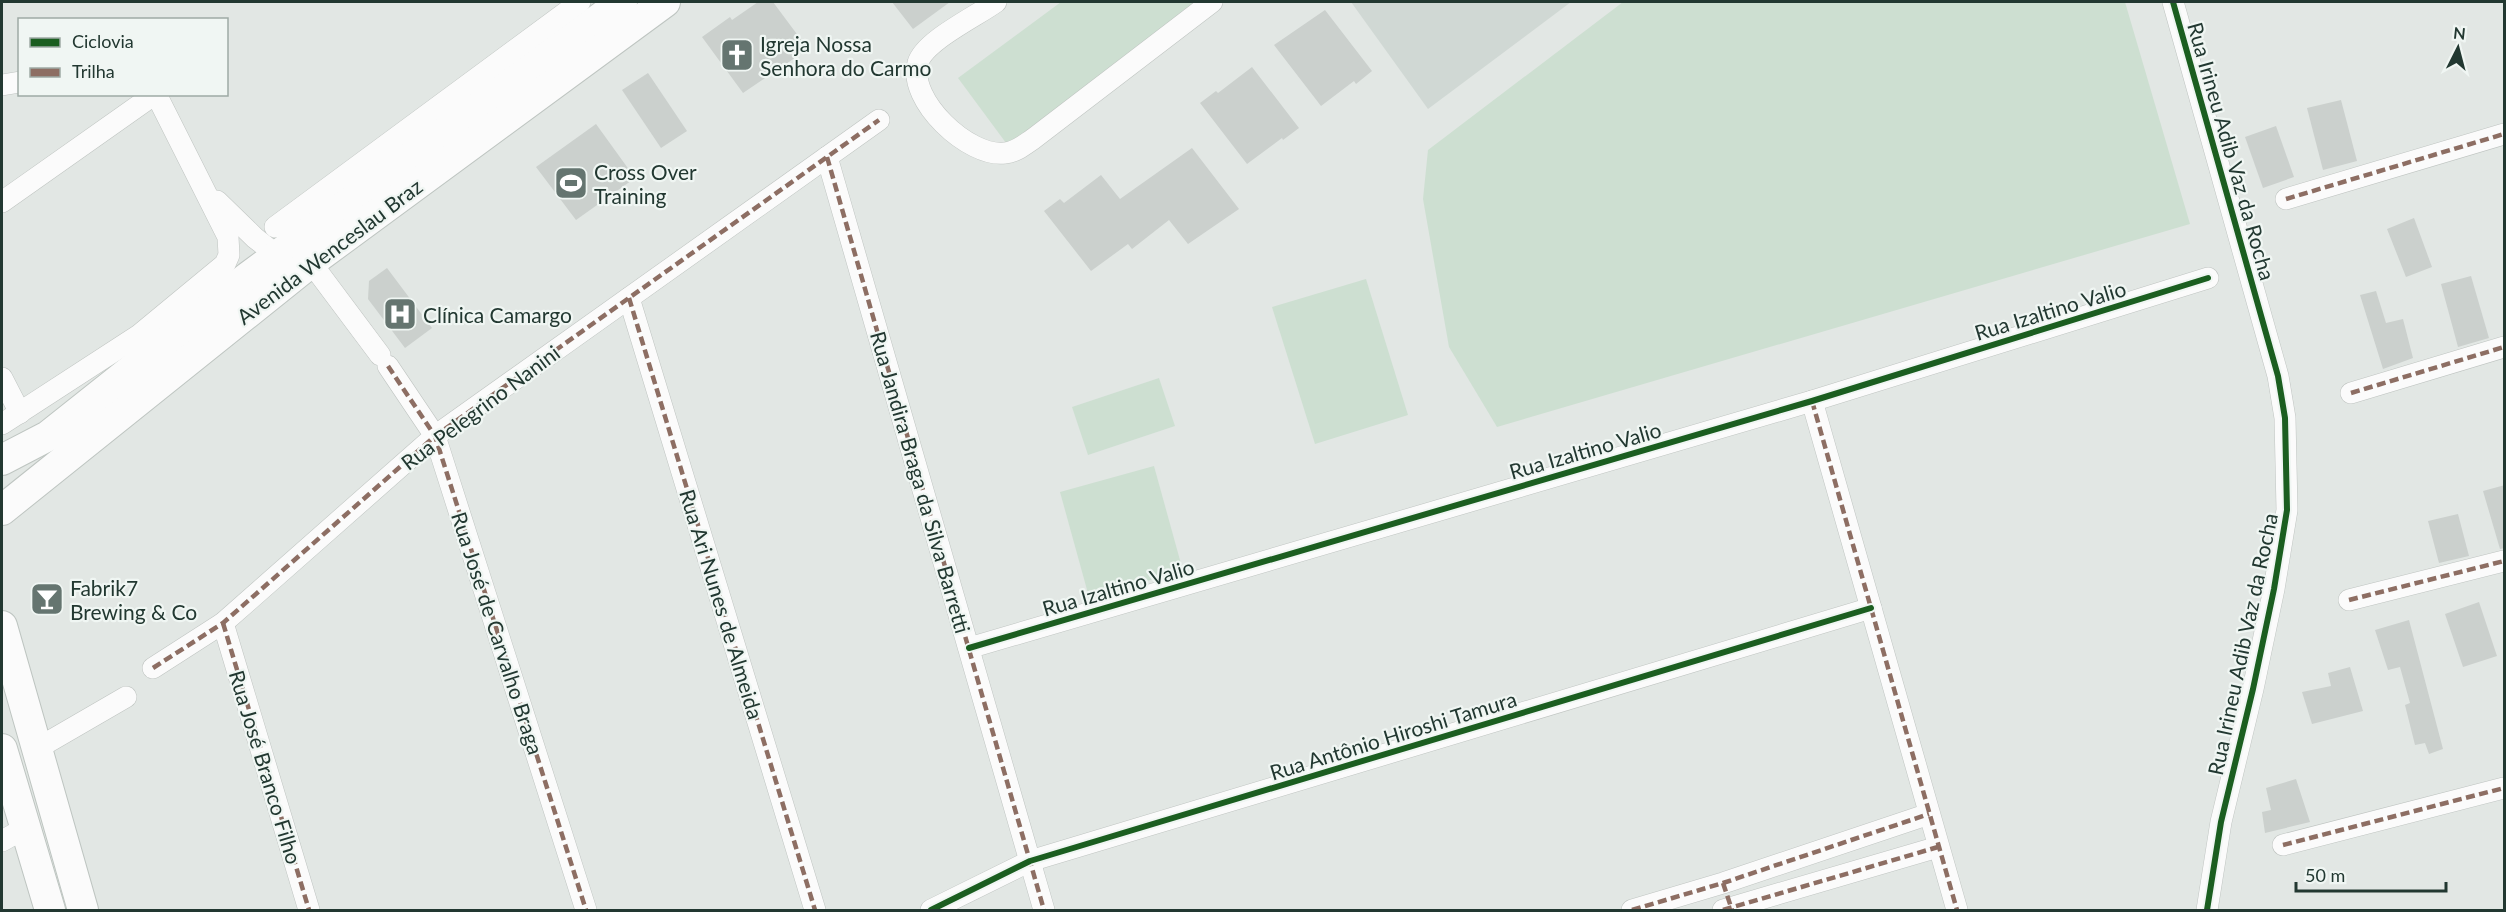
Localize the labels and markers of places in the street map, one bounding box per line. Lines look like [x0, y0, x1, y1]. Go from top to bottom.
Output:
place label: Igreja Nossa Senhora do Carmo [760, 31, 931, 80]
church icon: Igreja Nossa Senhora do Carmo [719, 37, 755, 73]
place label: Cross Over Training [594, 159, 697, 208]
sports icon: Cross Over Training [553, 165, 589, 201]
hospital icon: Clínica Camargo [382, 296, 418, 332]
place label: Clínica Camargo [423, 302, 572, 327]
place label: Fabrik7 Brewing & Co [70, 575, 197, 624]
bar icon: Fabrik7 Brewing & Co [29, 581, 65, 617]

